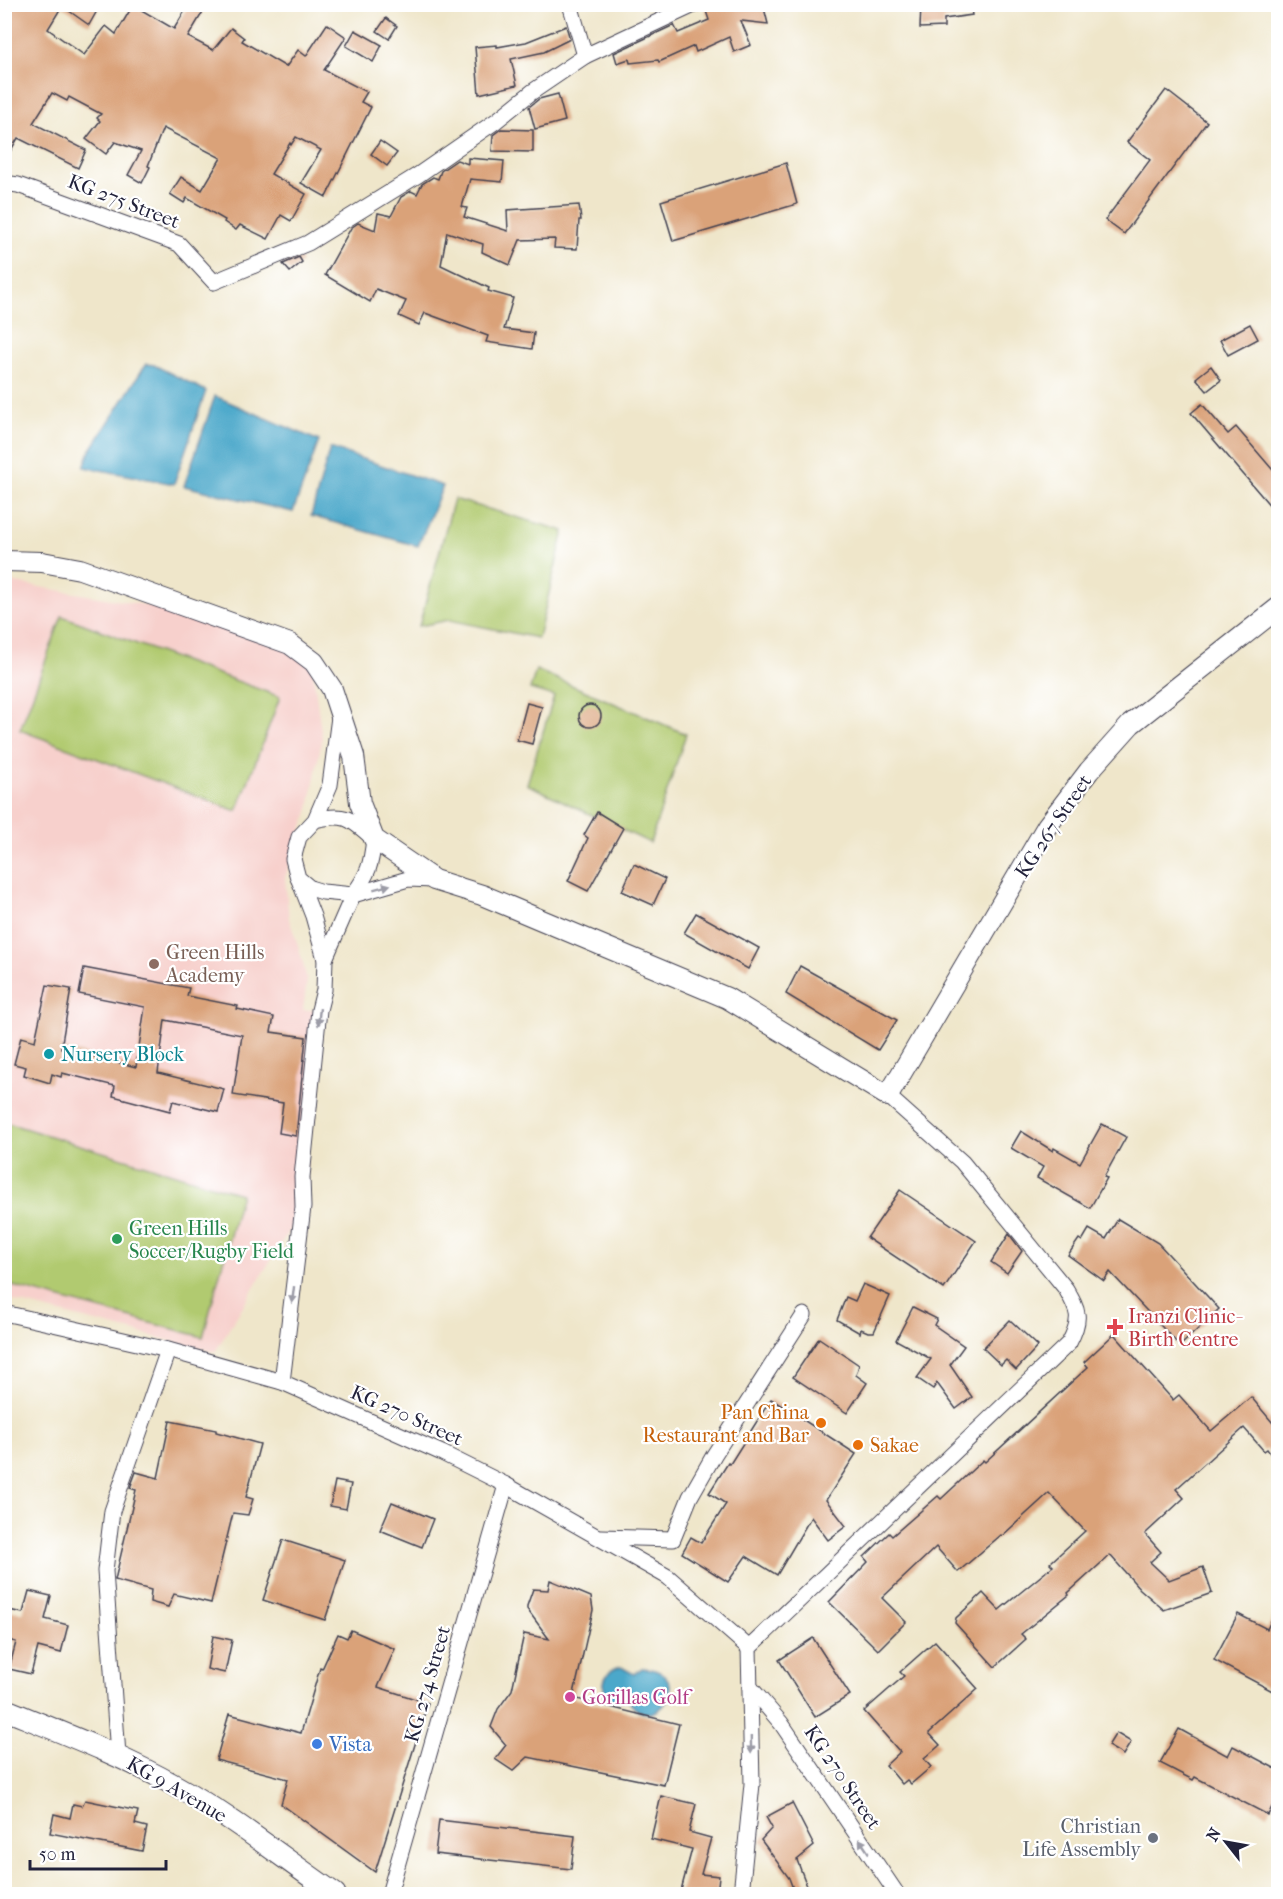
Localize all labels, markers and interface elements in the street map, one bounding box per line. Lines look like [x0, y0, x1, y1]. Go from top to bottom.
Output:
street label: KG 275 Street [65, 170, 183, 233]
street label: KG 267 Street [1010, 770, 1096, 882]
one-way arrow [373, 881, 391, 891]
place label: Green Hills Academy [165, 941, 264, 987]
marker: Green Hills Academy [147, 957, 161, 971]
one-way arrow [314, 1008, 324, 1027]
place label: Nursery Block [61, 1043, 185, 1066]
marker: Nursery Block [42, 1047, 56, 1061]
place label: Green Hills Soccer/Rugby Field [129, 1217, 295, 1263]
marker: Green Hills Soccer/Rugby Field [110, 1232, 124, 1246]
one-way arrow [288, 1285, 297, 1304]
place label: Iranzi Clinic- Birth Centre [1128, 1305, 1243, 1351]
marker: Iranzi Clinic- Birth Centre [1106, 1318, 1124, 1336]
street label: KG 270 Street [347, 1381, 466, 1450]
place label: Pan China Restaurant and Bar [642, 1401, 810, 1447]
marker: Pan China Restaurant and Bar [814, 1416, 828, 1430]
place label: Sakae [870, 1434, 919, 1457]
marker: Sakae [851, 1438, 865, 1452]
street label: KG 274 Street [400, 1623, 455, 1745]
place label: Gorillas Golf [582, 1686, 693, 1709]
marker: Gorillas Golf [563, 1690, 577, 1704]
street label: KG 270 Street [799, 1721, 886, 1834]
place label: Vista [328, 1733, 372, 1756]
one-way arrow [746, 1736, 756, 1755]
marker: Vista [310, 1737, 324, 1751]
street label: KG 9 Avenue [123, 1752, 231, 1827]
north arrow [1196, 1812, 1256, 1872]
place label: Christian Life Assembly [1022, 1815, 1142, 1861]
text: N [1202, 1824, 1225, 1845]
marker: Christian Life Assembly [1146, 1831, 1160, 1845]
scale bar [30, 1833, 166, 1871]
one-way arrow [859, 1838, 870, 1854]
text: 50 m [39, 1844, 76, 1865]

